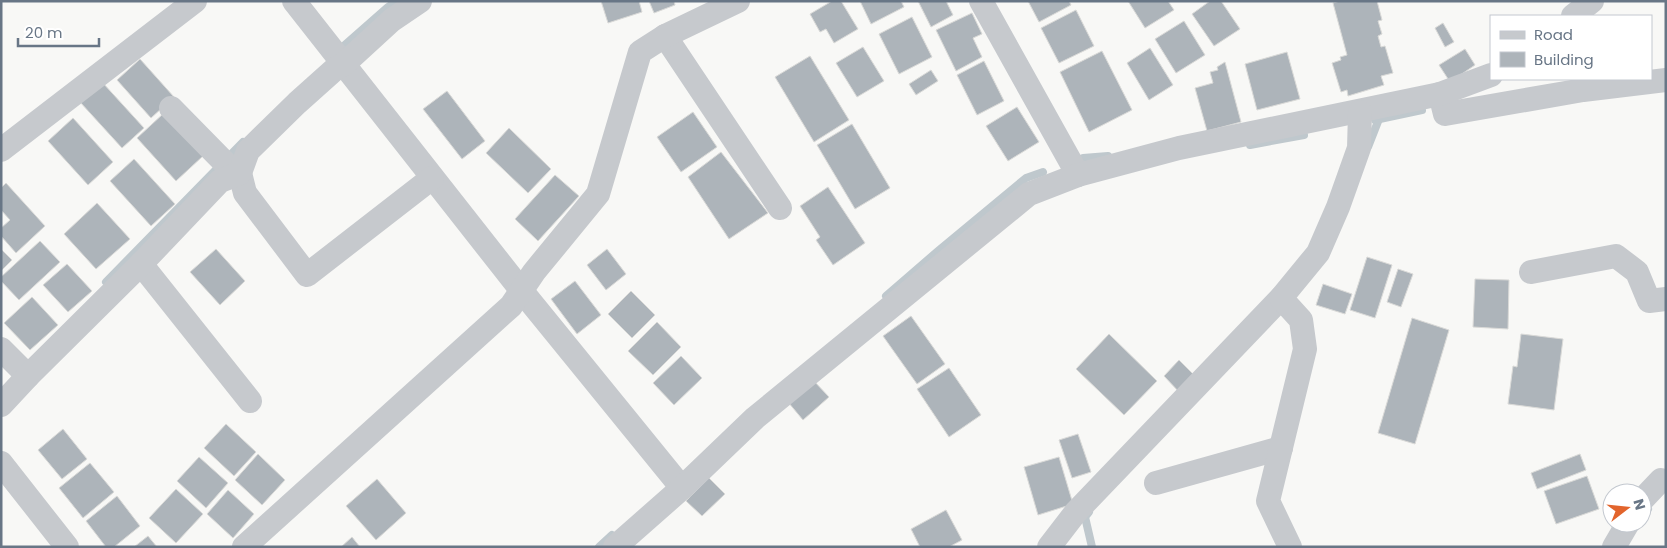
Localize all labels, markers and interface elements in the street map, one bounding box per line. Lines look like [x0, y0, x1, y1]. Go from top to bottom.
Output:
scale bar [18, 15, 99, 47]
legend [1490, 15, 1652, 80]
text: 20 m [25, 22, 63, 43]
text: Road [1534, 24, 1573, 45]
text: Building [1534, 49, 1594, 70]
north arrow [1602, 483, 1652, 533]
text: N [1628, 497, 1651, 512]

